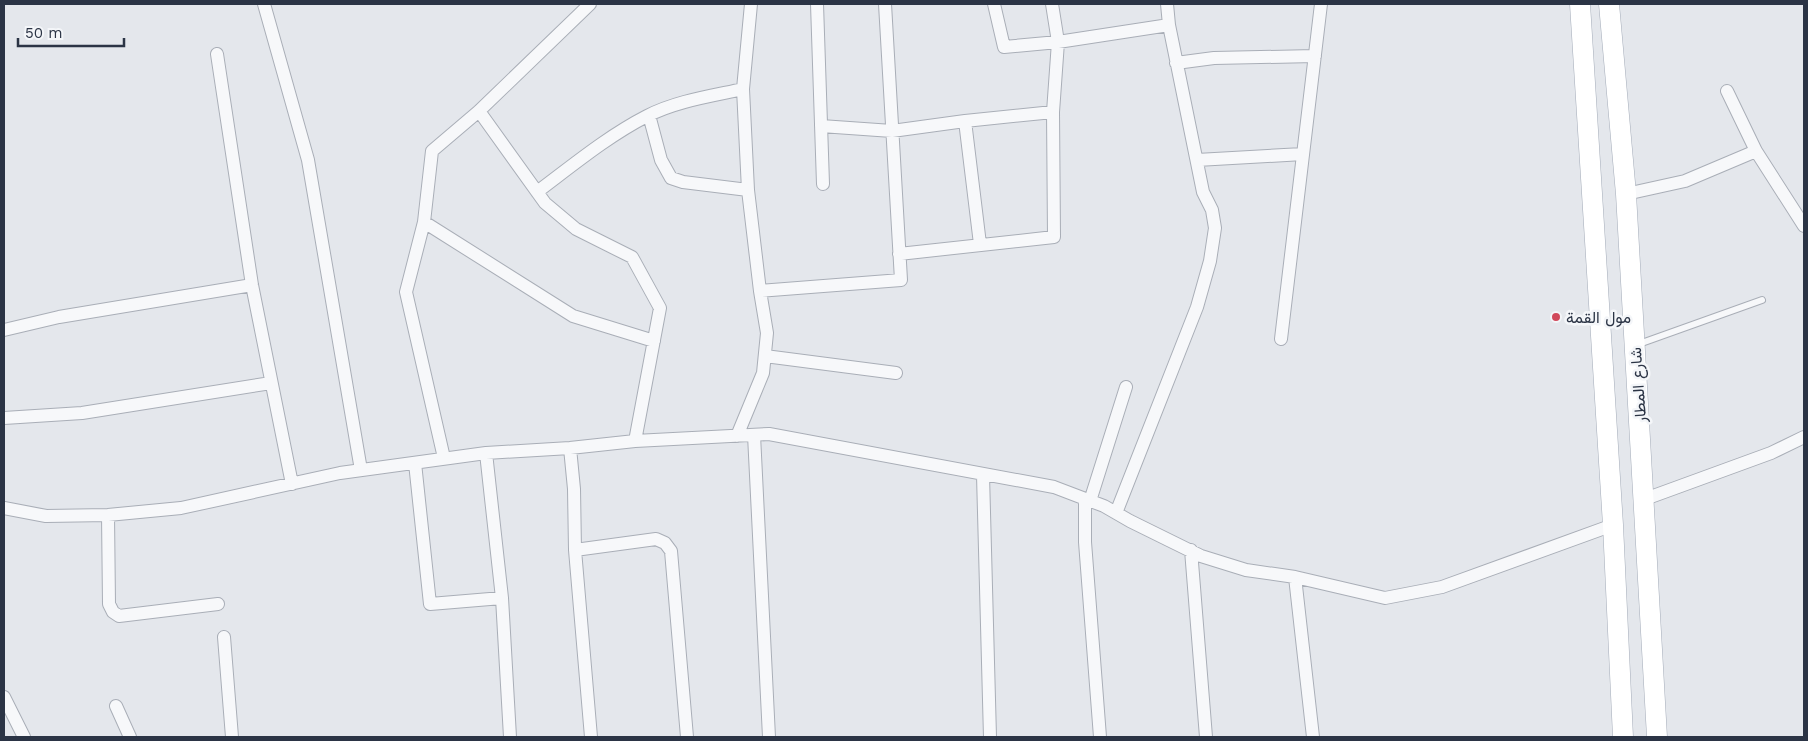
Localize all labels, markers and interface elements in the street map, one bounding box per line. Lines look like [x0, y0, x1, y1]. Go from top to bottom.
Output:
scale bar [18, 15, 124, 47]
text: 50 m [25, 24, 62, 42]
place label: مول القمة [1566, 308, 1631, 328]
marker: مول القمة [1550, 311, 1562, 323]
street label: شارع المطار [1626, 346, 1652, 424]

